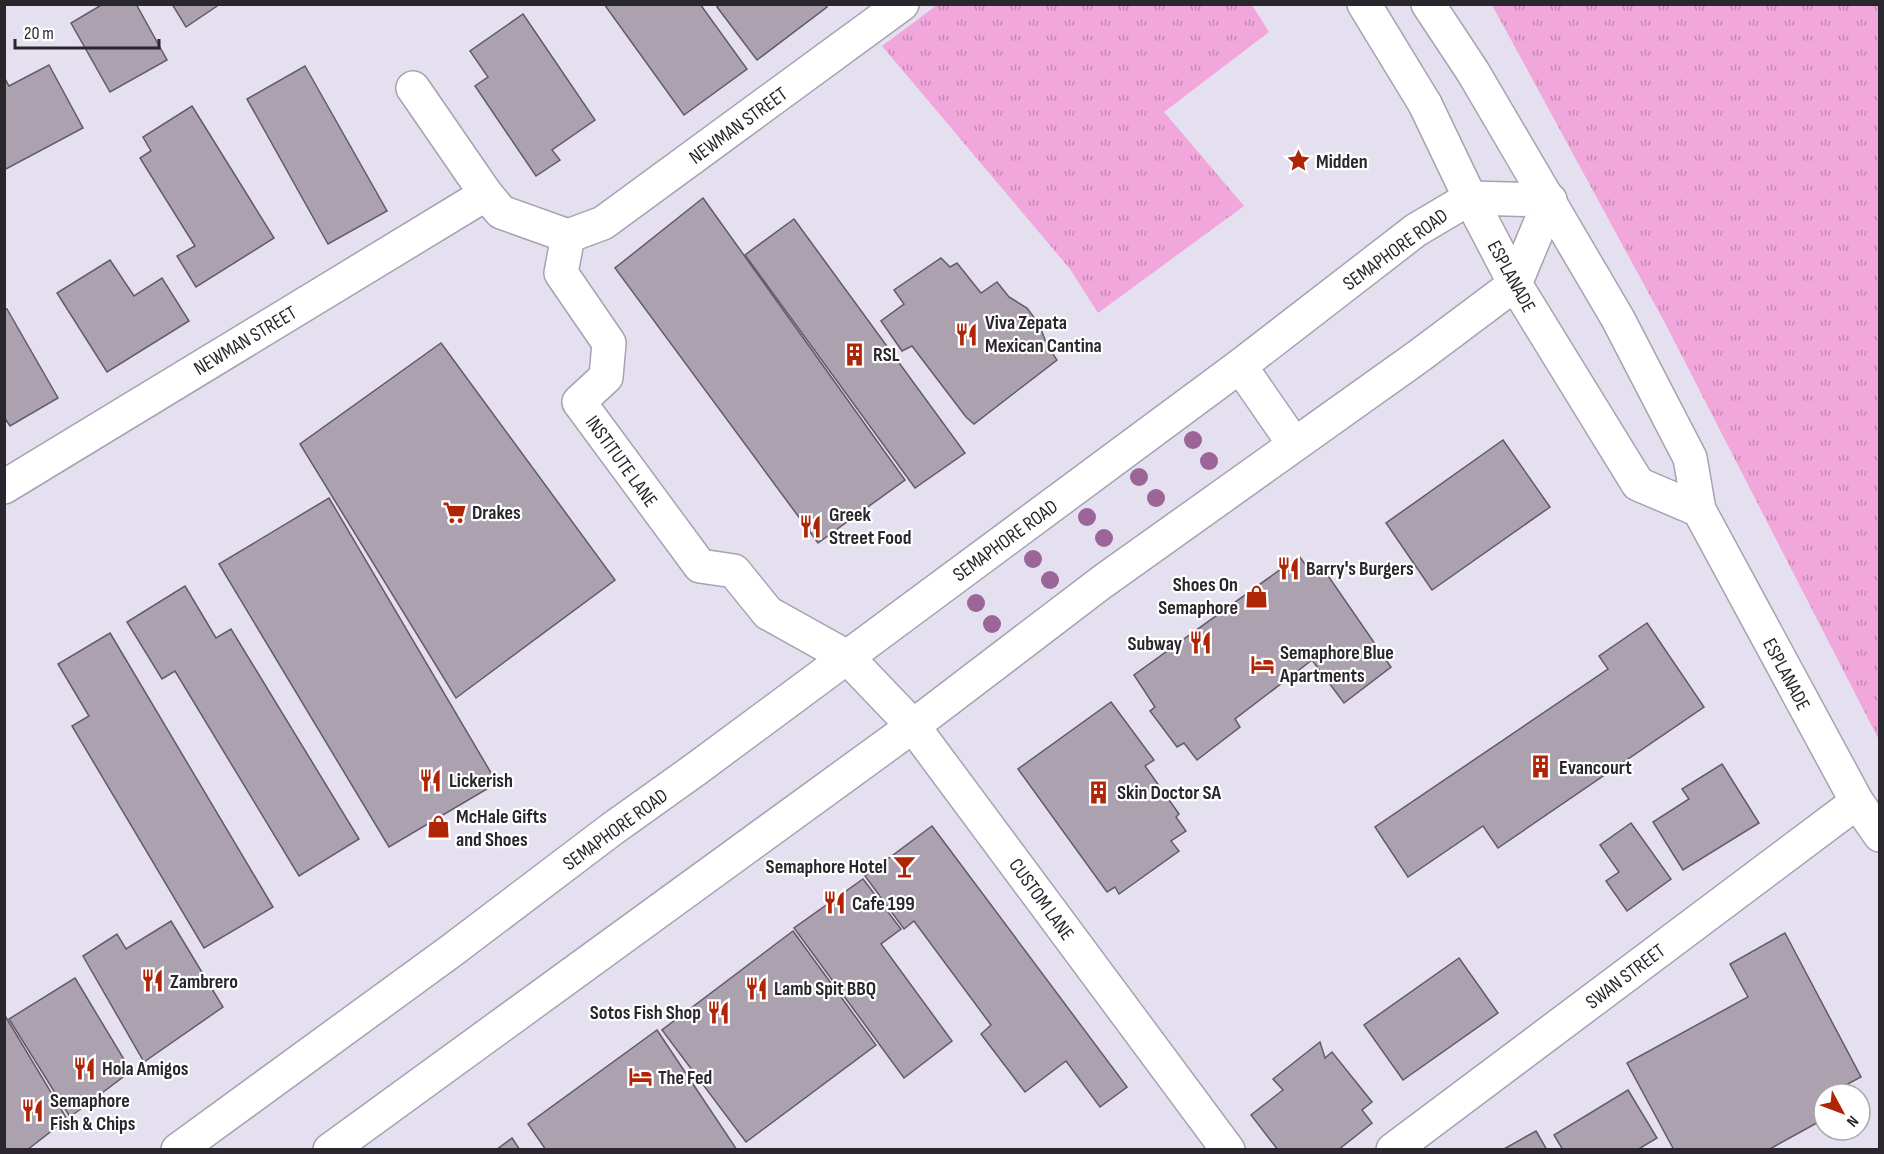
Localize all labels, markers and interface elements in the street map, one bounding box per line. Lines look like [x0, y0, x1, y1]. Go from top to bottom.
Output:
scale bar [15, 12, 159, 50]
text: 20 m [24, 23, 54, 44]
street label: NEWMAN STREET [685, 82, 792, 170]
place icon: Midden [1285, 148, 1311, 174]
place label: Midden [1316, 150, 1368, 174]
street label: SEMAPHORE ROAD [1339, 204, 1453, 296]
street label: ESPLANADE [1482, 236, 1541, 317]
street label: NEWMAN STREET [190, 301, 301, 381]
place label: Viva Zepata Mexican Cantina [985, 311, 1102, 358]
restaurant icon: Viva Zepata Mexican Cantina [954, 321, 980, 347]
building icon: RSL [842, 341, 868, 367]
place label: RSL [873, 343, 900, 367]
street label: INSTITUTE LANE [580, 411, 662, 512]
street label: SEMAPHORE ROAD [949, 495, 1063, 587]
supermarket icon: Drakes [441, 499, 467, 525]
place label: Drakes [472, 501, 521, 525]
place label: Greek Street Food [829, 503, 911, 550]
restaurant icon: Greek Street Food [798, 513, 824, 539]
restaurant icon: Barry's Burgers [1275, 555, 1301, 581]
place label: Barry's Burgers [1306, 557, 1414, 581]
place label: Shoes On Semaphore [1158, 573, 1238, 620]
shop icon: Shoes On Semaphore [1243, 583, 1269, 609]
restaurant icon: Subway [1187, 630, 1213, 656]
place label: Subway [1127, 632, 1183, 656]
street label: ESPLANADE [1757, 634, 1815, 715]
place label: Semaphore Blue Apartments [1279, 641, 1394, 688]
hotel icon: Semaphore Blue Apartments [1249, 651, 1275, 677]
building icon: Evancourt [1528, 754, 1554, 780]
place label: Evancourt [1559, 756, 1632, 780]
restaurant icon: Lickerish [418, 767, 444, 793]
place label: Lickerish [449, 769, 513, 793]
building icon: Skin Doctor SA [1086, 779, 1112, 805]
place label: Skin Doctor SA [1117, 781, 1222, 805]
street label: SEMAPHORE ROAD [559, 784, 673, 876]
place label: McHale Gifts and Shoes [456, 805, 547, 852]
shop icon: McHale Gifts and Shoes [425, 814, 451, 840]
bar icon: Semaphore Hotel [892, 853, 918, 879]
street label: CUSTOM LANE [1003, 854, 1079, 945]
place label: Semaphore Hotel [766, 855, 887, 879]
restaurant icon: Cafe 199 [821, 890, 847, 916]
place label: Cafe 199 [852, 892, 915, 916]
street label: SWAN STREET [1581, 939, 1670, 1014]
restaurant icon: Zambrero [139, 968, 165, 994]
place label: Zambrero [170, 970, 238, 994]
restaurant icon: Lamb Spit BBQ [743, 975, 769, 1001]
place label: Lamb Spit BBQ [774, 977, 876, 1001]
restaurant icon: Sotos Fish Shop [706, 999, 732, 1025]
place label: Sotos Fish Shop [590, 1001, 701, 1025]
restaurant icon: Hola Amigos [71, 1055, 97, 1081]
place label: Hola Amigos [102, 1057, 189, 1081]
hotel icon: The Fed [627, 1064, 653, 1090]
place label: The Fed [658, 1066, 712, 1090]
north arrow [1812, 1082, 1872, 1142]
place label: Semaphore Fish & Chips [50, 1089, 136, 1136]
restaurant icon: Semaphore Fish & Chips [19, 1098, 45, 1124]
text: N [1842, 1111, 1862, 1130]

